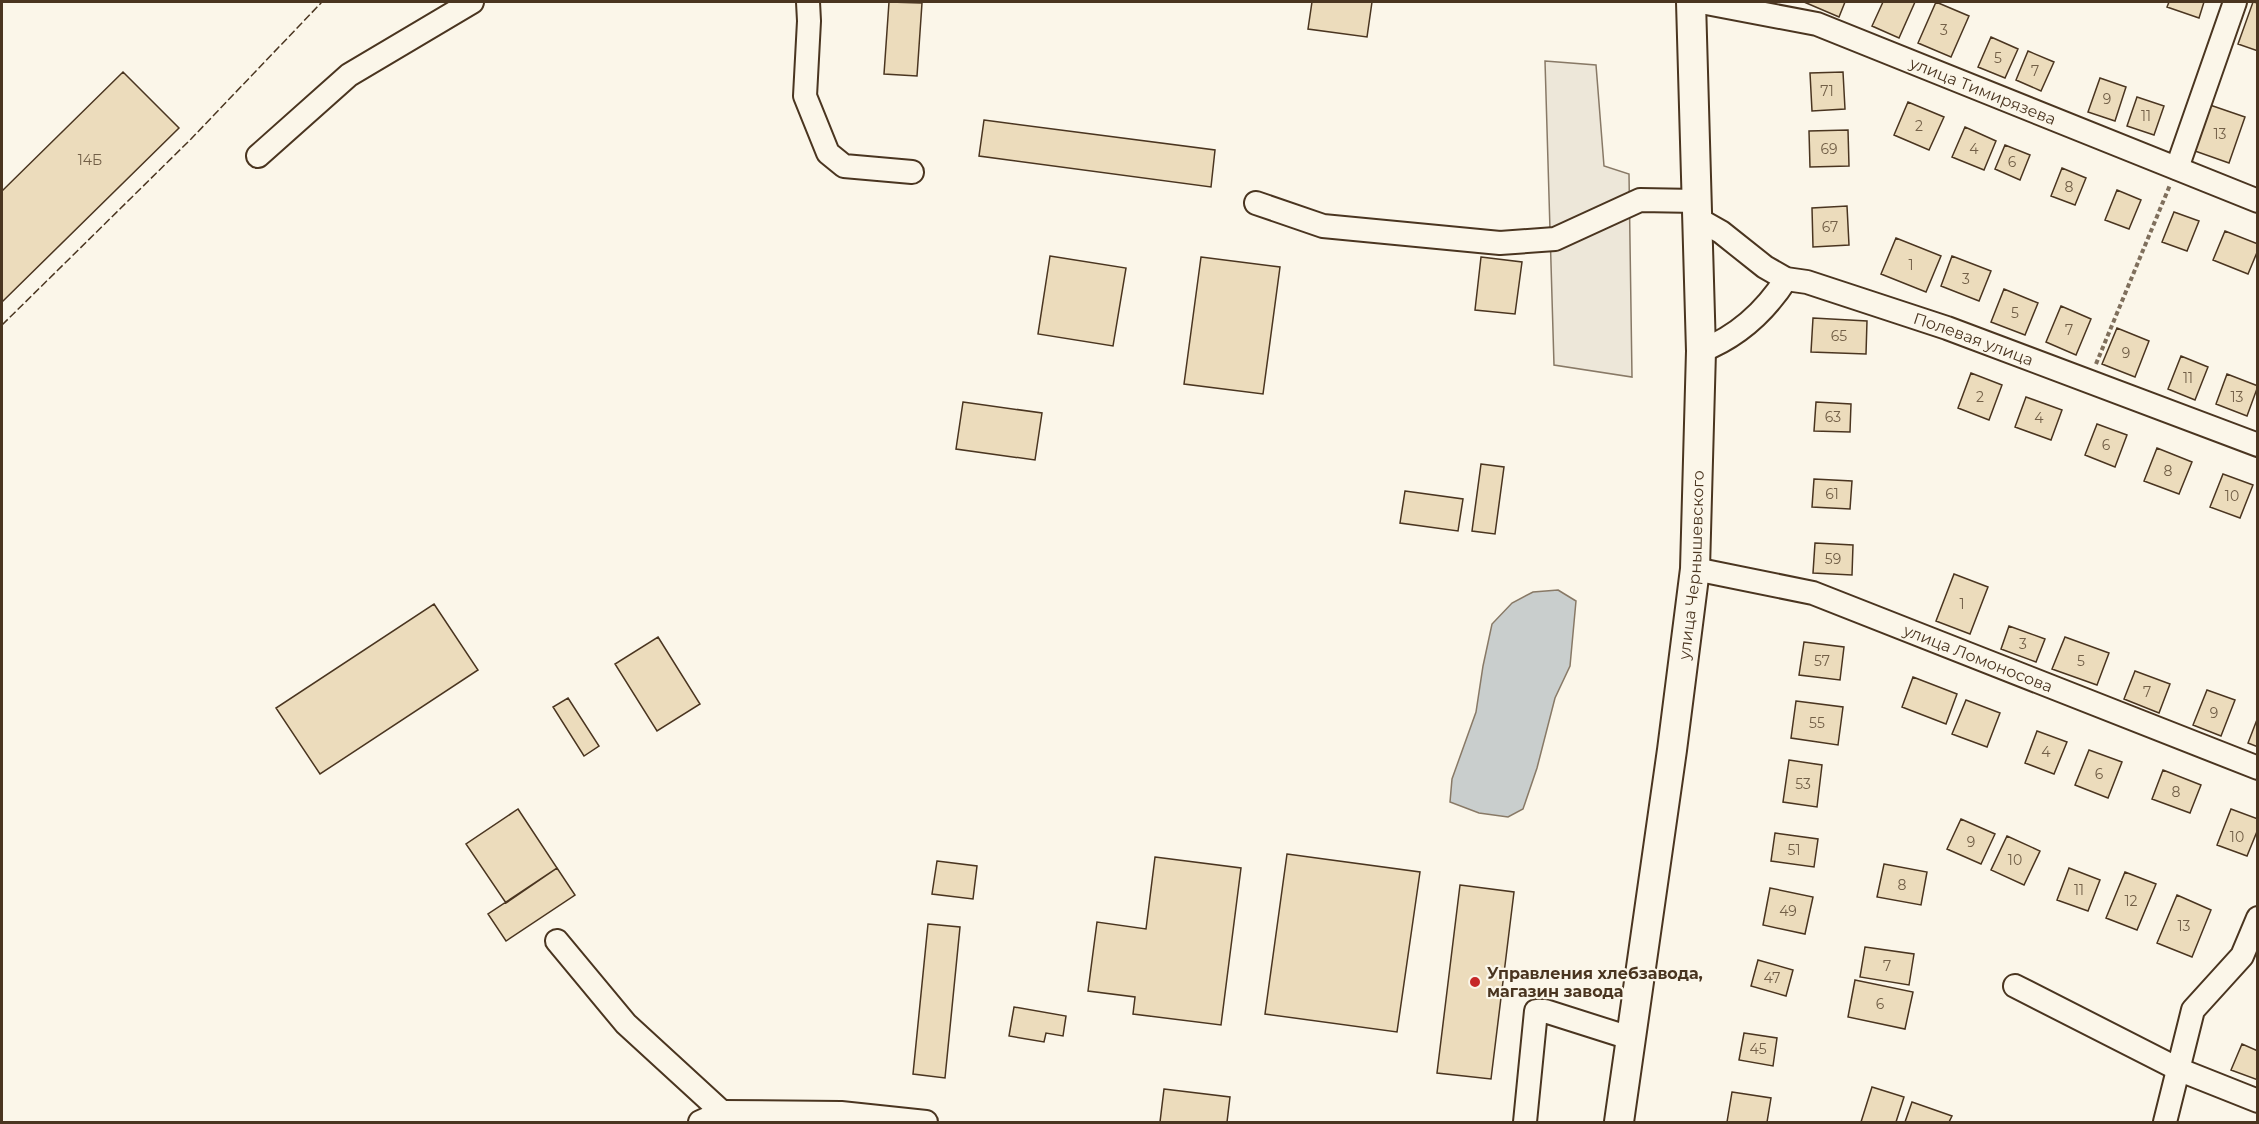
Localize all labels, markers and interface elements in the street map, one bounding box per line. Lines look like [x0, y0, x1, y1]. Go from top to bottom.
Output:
house number: 3 [1940, 21, 1948, 39]
house number: 5 [1994, 49, 2002, 67]
street label: улица Тимирязева [1906, 52, 2059, 129]
house number: 7 [2031, 62, 2039, 80]
house number: 71 [1820, 82, 1834, 100]
house number: 9 [2103, 90, 2111, 108]
house number: 11 [2141, 107, 2151, 125]
house number: 2 [1915, 117, 1923, 135]
house number: 13 [2214, 125, 2227, 143]
house number: 69 [1820, 140, 1838, 158]
house number: 4 [1969, 140, 1979, 158]
house number: 14Б [78, 151, 102, 169]
house number: 6 [2008, 153, 2017, 171]
house number: 8 [2065, 178, 2074, 196]
house number: 67 [1822, 218, 1838, 236]
house number: 1 [1908, 256, 1914, 274]
house number: 3 [1962, 270, 1970, 288]
house number: 5 [2011, 304, 2019, 322]
street label: Полевая улица [1911, 308, 2036, 369]
house number: 7 [2065, 321, 2073, 339]
house number: 65 [1831, 327, 1847, 345]
house number: 9 [2122, 344, 2130, 362]
house number: 11 [2183, 369, 2193, 387]
house number: 2 [1976, 388, 1984, 406]
house number: 13 [2231, 388, 2244, 406]
house number: 63 [1825, 408, 1841, 426]
house number: 4 [2034, 409, 2044, 427]
house number: 6 [2102, 436, 2111, 454]
house number: 8 [2164, 462, 2173, 480]
street label: улица Чернышевского [1674, 470, 1707, 662]
house number: 61 [1825, 485, 1839, 503]
house number: 10 [2225, 487, 2239, 505]
house number: 59 [1825, 550, 1841, 568]
house number: 1 [1959, 595, 1965, 613]
street label: улица Ломоносова [1900, 620, 2056, 696]
house number: 3 [2019, 635, 2027, 653]
house number: 57 [1814, 652, 1830, 670]
house number: 5 [2077, 652, 2085, 670]
house number: 7 [2143, 683, 2151, 701]
house number: 9 [2210, 704, 2218, 722]
house number: 55 [1809, 714, 1825, 732]
house number: 4 [2041, 743, 2051, 761]
house number: 6 [2095, 765, 2104, 783]
house number: 53 [1795, 775, 1811, 793]
house number: 8 [2172, 783, 2181, 801]
house number: 10 [2230, 828, 2244, 846]
house number: 9 [1967, 833, 1975, 851]
house number: 51 [1788, 841, 1800, 859]
house number: 10 [2008, 851, 2022, 869]
house number: 8 [1898, 876, 1907, 894]
house number: 11 [2074, 881, 2084, 899]
house number: 12 [2124, 892, 2138, 910]
house number: 49 [1779, 902, 1797, 920]
house number: 13 [2178, 917, 2191, 935]
house number: 7 [1883, 957, 1891, 975]
place label: Управления хлебзавода, магазин завода [1487, 964, 1703, 1001]
house number: 47 [1764, 969, 1780, 987]
marker: Управления хлебзавода, магазин завода [1468, 975, 1482, 989]
house number: 6 [1876, 995, 1885, 1013]
house number: 45 [1749, 1040, 1767, 1058]

